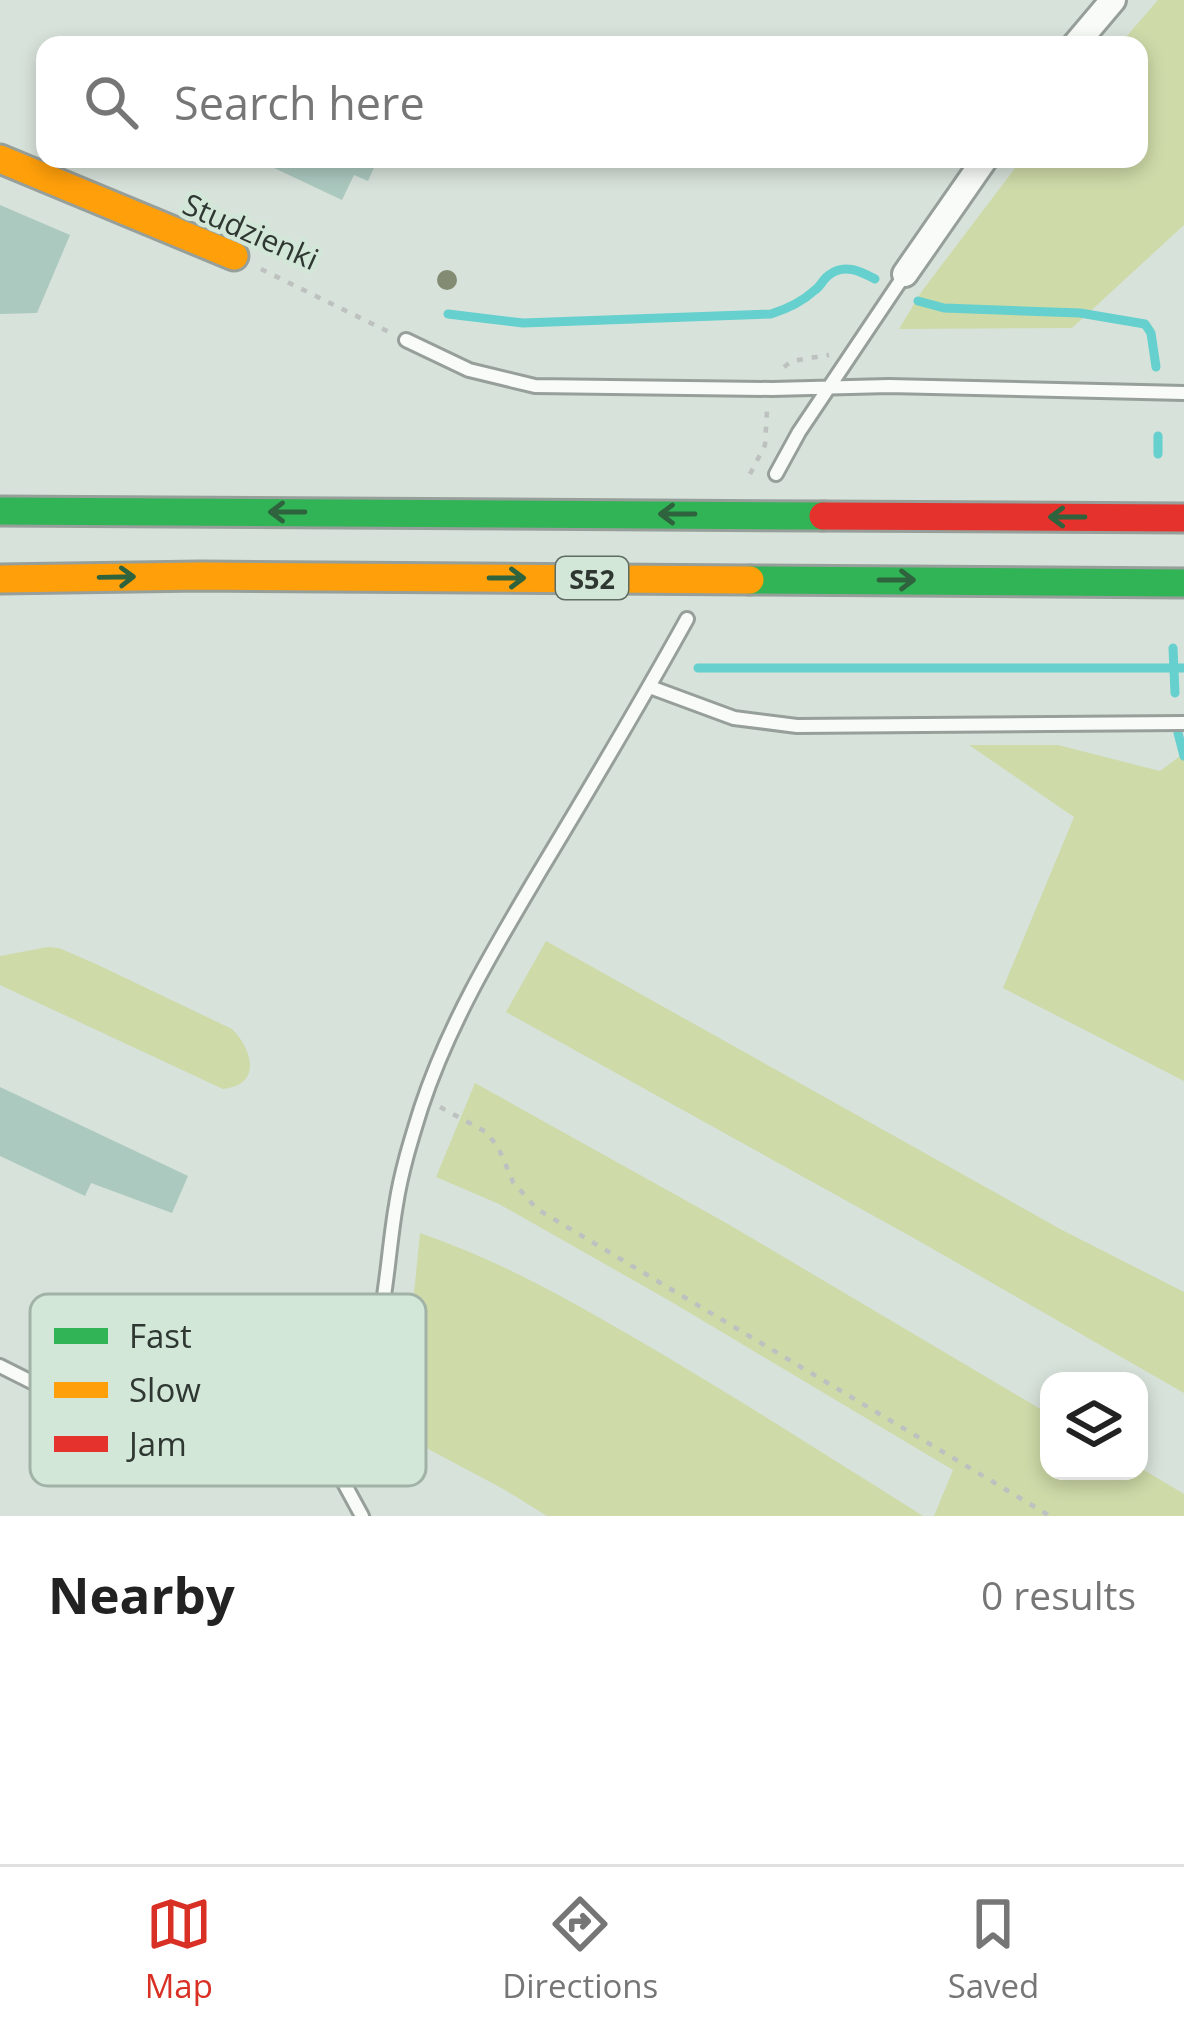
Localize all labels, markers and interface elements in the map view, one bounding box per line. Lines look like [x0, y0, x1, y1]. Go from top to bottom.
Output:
search box [36, 36, 1148, 168]
icon: search [78, 69, 144, 135]
text: Search here [174, 72, 425, 133]
street label: Studzienki [177, 183, 325, 279]
one-way arrow [268, 501, 307, 523]
one-way arrow [658, 502, 697, 525]
one-way arrow [1048, 506, 1087, 528]
road number: S52 [556, 557, 628, 599]
one-way arrow [97, 566, 136, 588]
one-way arrow [487, 567, 526, 589]
one-way arrow [877, 569, 916, 592]
legend [30, 1294, 426, 1486]
text: Fast [129, 1313, 192, 1358]
text: Slow [129, 1367, 201, 1412]
map controls [1040, 1372, 1148, 1480]
button: layers [1040, 1372, 1148, 1480]
text: Jam [126, 1421, 187, 1466]
text: Nearby [48, 1559, 235, 1629]
text: 0 results [981, 1568, 1136, 1621]
tab: Map [145, 1891, 213, 2008]
tab: Directions [502, 1891, 658, 2008]
tab: Saved [948, 1891, 1039, 2008]

